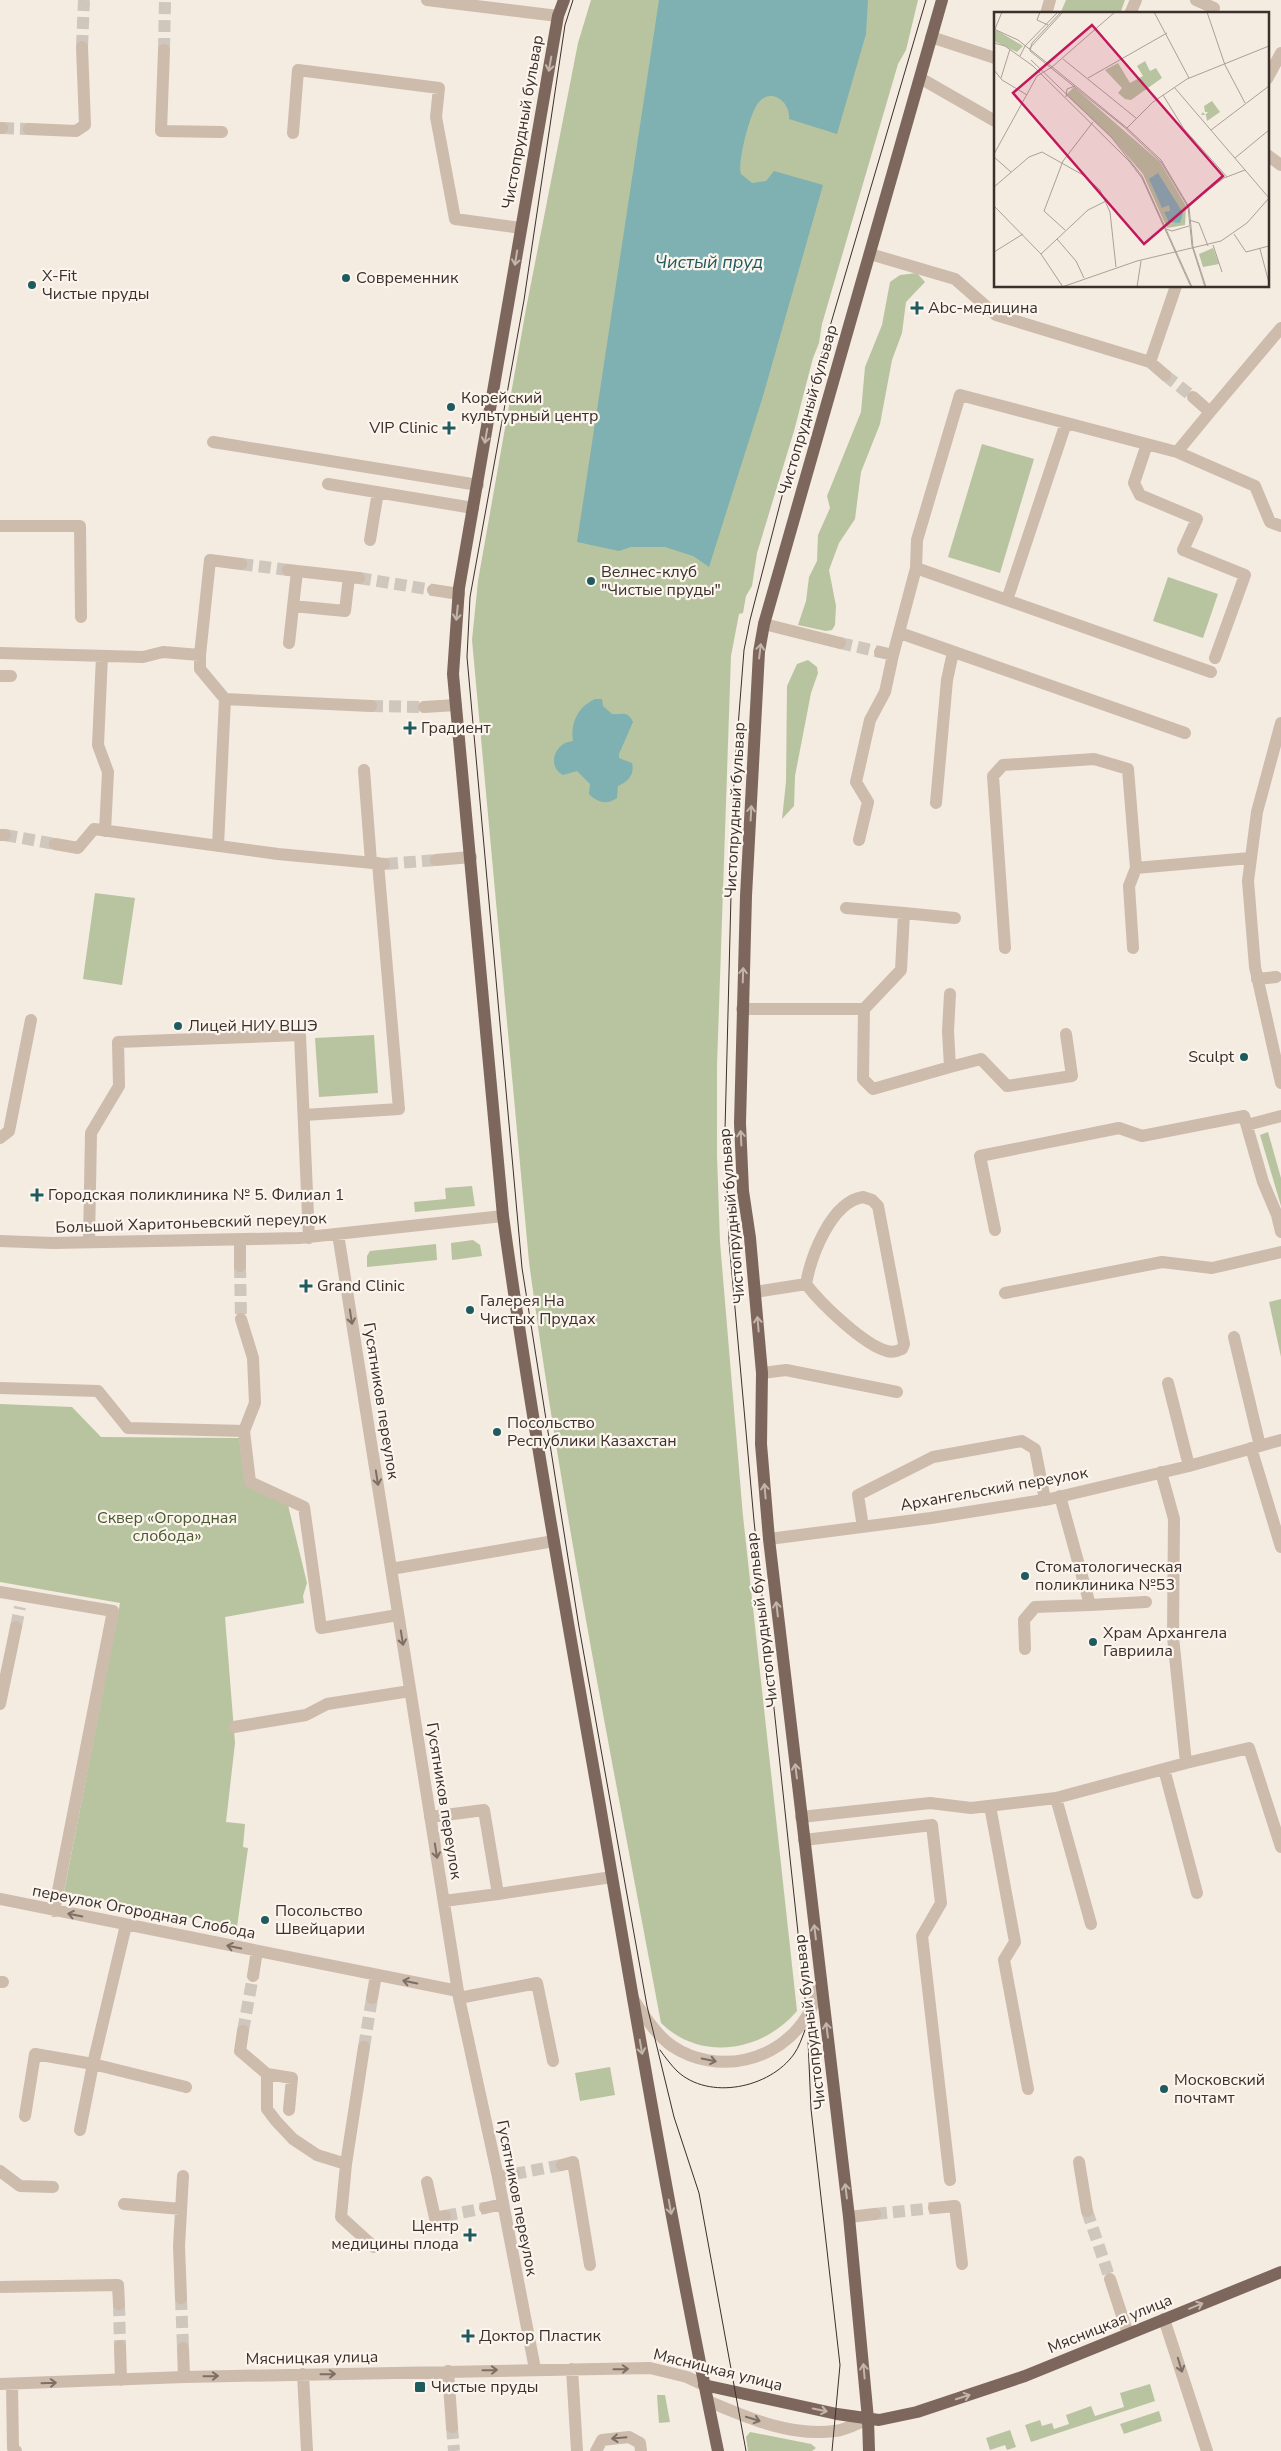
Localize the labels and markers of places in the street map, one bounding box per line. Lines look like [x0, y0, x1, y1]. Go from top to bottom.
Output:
place label: X-Fit Чистые пруды [42, 265, 149, 305]
place label: Современник [356, 267, 459, 289]
marker: Современник [340, 272, 352, 284]
marker: X-Fit Чистые пруды [26, 279, 38, 291]
place label: Abc-медицина [928, 297, 1038, 319]
marker: Abc-медицина [910, 301, 924, 315]
place label: Корейский культурный центр [461, 387, 598, 427]
marker: Корейский культурный центр [445, 401, 457, 413]
place label: VIP Clinic [368, 417, 439, 439]
marker: VIP Clinic [442, 421, 456, 435]
place label: Велнес-клуб "Чистые пруды" [601, 561, 721, 601]
marker: Велнес-клуб "Чистые пруды" [585, 575, 597, 587]
place label: Градиент [421, 717, 491, 739]
marker: Градиент [403, 721, 417, 735]
place label: Лицей НИУ ВШЭ [188, 1015, 318, 1037]
marker: Лицей НИУ ВШЭ [172, 1020, 184, 1032]
place label: Sculpt [1188, 1046, 1234, 1068]
marker: Sculpt [1238, 1051, 1250, 1063]
place label: Городская поликлиника № 5. Филиал 1 [48, 1184, 344, 1206]
marker: Городская поликлиника № 5. Филиал 1 [30, 1188, 44, 1202]
place label: Grand Clinic [317, 1275, 405, 1297]
marker: Grand Clinic [299, 1279, 313, 1293]
place label: Галерея На Чистых Прудах [480, 1290, 596, 1330]
marker: Галерея На Чистых Прудах [464, 1304, 476, 1316]
place label: Посольство Республики Казахстан [507, 1412, 677, 1452]
marker: Посольство Республики Казахстан [491, 1426, 503, 1438]
place label: Стоматологическая поликлиника №53 [1035, 1556, 1182, 1596]
marker: Стоматологическая поликлиника №53 [1019, 1570, 1031, 1582]
place label: Храм Архангела Гавриила [1103, 1622, 1227, 1662]
marker: Храм Архангела Гавриила [1087, 1636, 1099, 1648]
place label: Посольство Швейцарии [275, 1900, 365, 1940]
marker: Посольство Швейцарии [259, 1914, 271, 1926]
place label: Московский почтамт [1174, 2069, 1265, 2109]
marker: Московский почтамт [1158, 2083, 1170, 2095]
place label: Центр медицины плода [331, 2215, 459, 2255]
marker: Центр медицины плода [463, 2228, 477, 2242]
place label: Доктор Пластик [479, 2325, 602, 2347]
marker: Доктор Пластик [461, 2329, 475, 2343]
place label: Чистые пруды [431, 2376, 538, 2398]
marker: Чистые пруды [413, 2380, 427, 2394]

